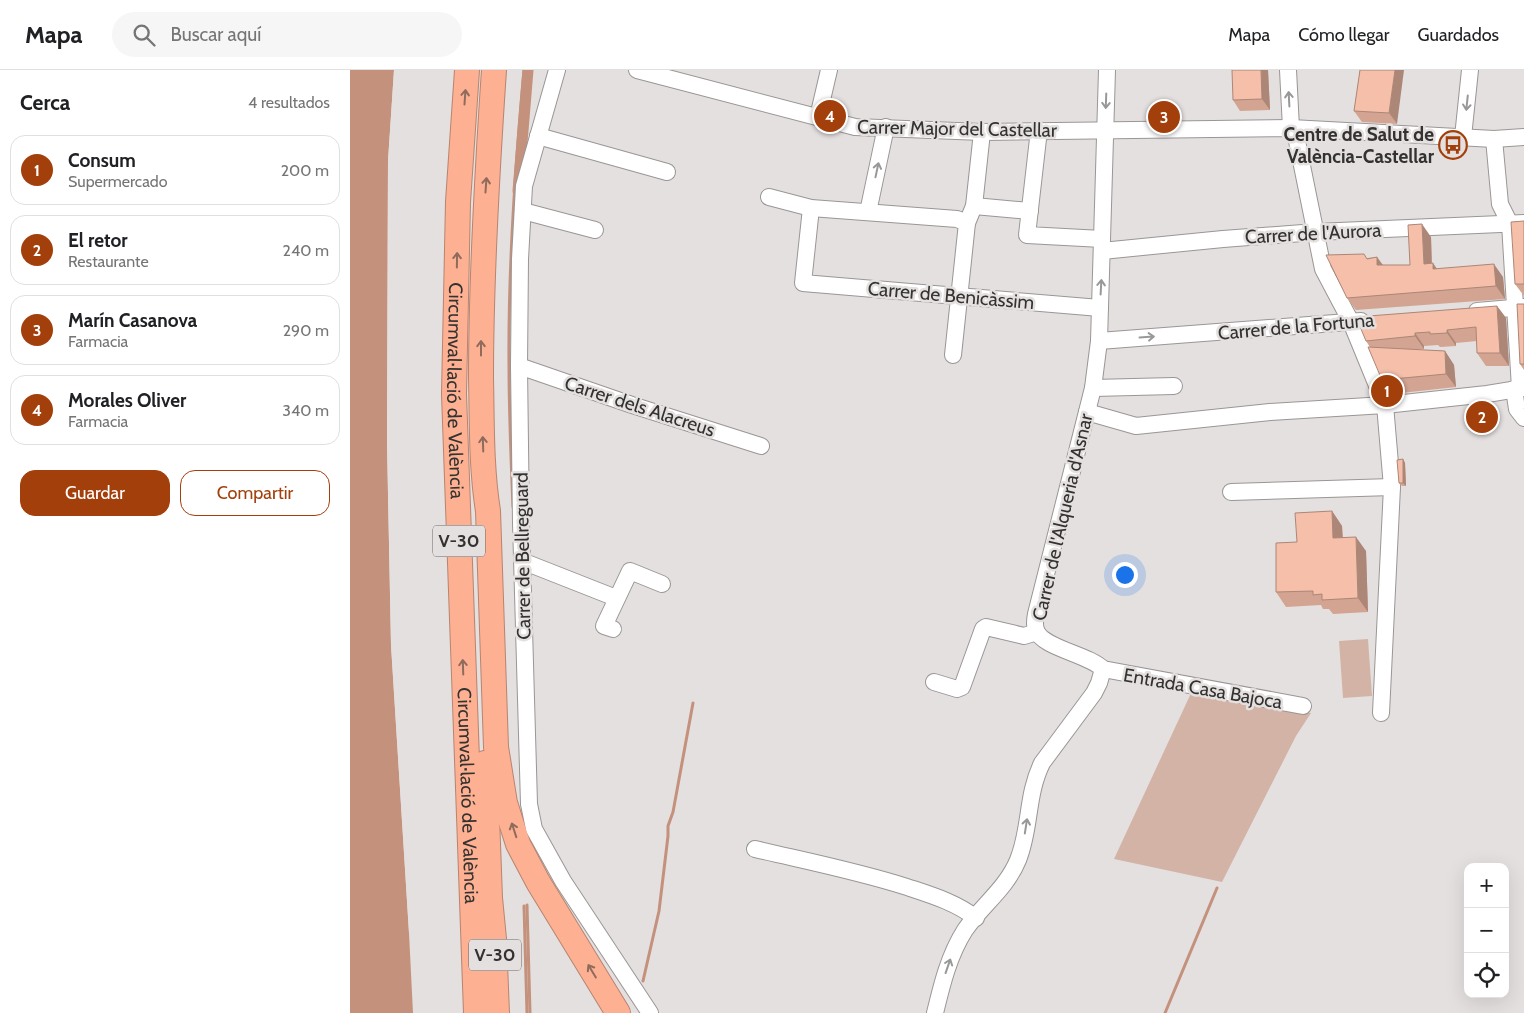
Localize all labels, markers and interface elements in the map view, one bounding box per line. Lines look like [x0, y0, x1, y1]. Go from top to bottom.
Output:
search box [112, 12, 462, 57]
text: Mapa [25, 20, 82, 49]
icon: search [130, 21, 158, 49]
text: Buscar aquí [170, 23, 261, 46]
text: Mapa [1228, 24, 1270, 46]
text: Cómo llegar [1298, 24, 1390, 46]
text: Guardados [1418, 24, 1499, 46]
text: Cerca [20, 90, 70, 115]
one-way arrow [461, 90, 470, 106]
one-way arrow [1285, 91, 1294, 107]
one-way arrow [1102, 92, 1111, 108]
text: 4 resultados [248, 93, 330, 112]
one-way arrow [1462, 95, 1471, 111]
pin: 4 [814, 97, 846, 135]
pin: 3 [1148, 98, 1180, 136]
street label: Carrer Major del Castellar [857, 115, 1057, 142]
place label: Centre de Salut de València-Castellar [1284, 123, 1435, 168]
bus stop icon: Centre de Salut de València-Castellar [1438, 130, 1468, 160]
text: Consum [68, 149, 136, 172]
text: 1 [34, 161, 40, 180]
text: 200 m [281, 161, 329, 180]
one-way arrow [873, 162, 882, 178]
text: Supermercado [68, 172, 168, 191]
one-way arrow [481, 178, 491, 194]
street label: Carrer de l'Aurora [1244, 218, 1382, 249]
text: El retor [68, 229, 128, 252]
text: 2 [33, 241, 41, 260]
text: 240 m [283, 241, 329, 260]
text: Restaurante [68, 252, 149, 271]
one-way arrow [452, 252, 462, 268]
street label: Carrer de Benicàssim [867, 277, 1035, 314]
one-way arrow [1096, 279, 1105, 295]
street label: Circumval·lació de València [442, 282, 469, 499]
street label: Carrer de la Fortuna [1217, 308, 1375, 345]
text: Marín Casanova [68, 309, 197, 332]
text: 3 [33, 321, 41, 340]
text: 290 m [283, 321, 329, 340]
text: Farmacia [68, 332, 128, 351]
one-way arrow [1139, 333, 1155, 342]
one-way arrow [476, 340, 486, 356]
street label: Carrer dels Alacreus [562, 371, 718, 442]
pin: 1 [1371, 372, 1403, 410]
text: Morales Oliver [68, 389, 186, 412]
pin: 2 [1466, 398, 1498, 436]
text: 4 [32, 401, 42, 420]
text: 340 m [282, 401, 329, 420]
street label: Carrer de l'Alqueria d'Asnar [1027, 411, 1098, 623]
text: Farmacia [68, 412, 128, 431]
one-way arrow [478, 436, 488, 452]
button: Guardar [20, 470, 170, 516]
button: Compartir [180, 470, 330, 516]
street label: Carrer de Bellreguard [510, 472, 535, 640]
road number: V-30 [433, 526, 485, 556]
your location [1112, 562, 1138, 588]
one-way arrow [459, 659, 468, 675]
street label: Entrada Casa Bajoca [1122, 663, 1284, 714]
street label: Circumval·lació de València [452, 687, 483, 904]
one-way arrow [1021, 819, 1031, 835]
one-way arrow [508, 822, 518, 838]
map controls [1464, 863, 1509, 998]
button: + [1464, 863, 1509, 908]
button: − [1464, 908, 1509, 953]
road number: V-30 [469, 940, 521, 970]
button: locate [1464, 953, 1509, 998]
one-way arrow [944, 959, 953, 974]
one-way arrow [587, 965, 597, 979]

